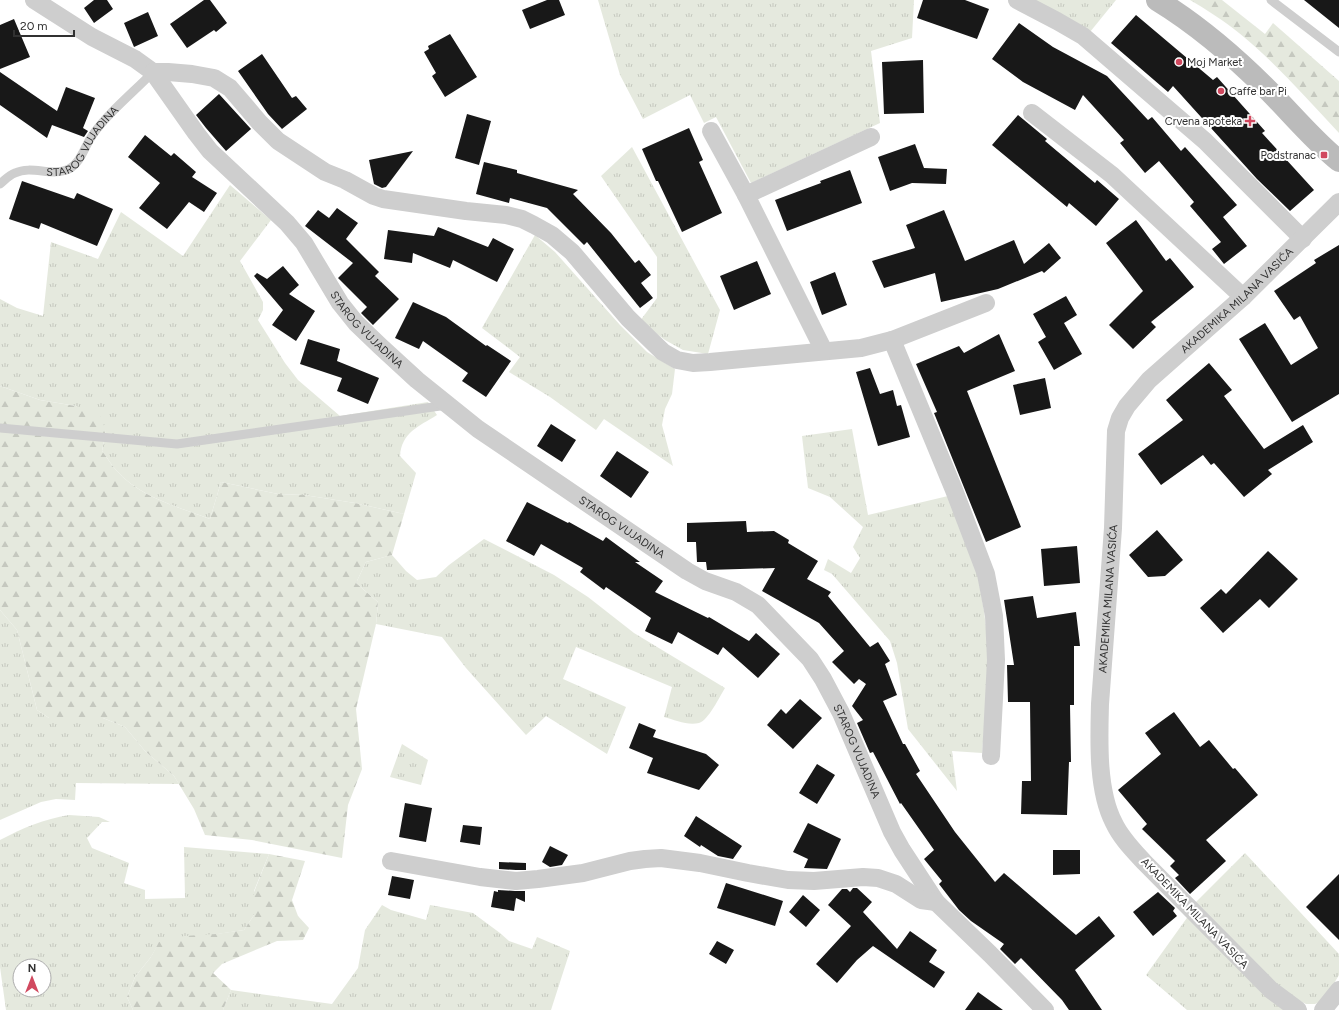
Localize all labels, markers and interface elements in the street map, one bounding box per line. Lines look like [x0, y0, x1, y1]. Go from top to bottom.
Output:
scale bar [14, 12, 74, 38]
text: 20 m [20, 19, 48, 33]
place label: Moj Market [1187, 56, 1242, 69]
marker: Moj Market [1174, 57, 1184, 67]
place label: Caffe bar Pi [1229, 85, 1287, 98]
marker: Caffe bar Pi [1216, 86, 1226, 96]
street label: STAROG VUJADINA [46, 103, 121, 179]
place label: Crvena apoteka [1165, 115, 1242, 128]
marker: Crvena apoteka [1245, 116, 1255, 126]
place label: Podstranac [1261, 149, 1316, 162]
marker: Podstranac [1319, 150, 1329, 160]
street label: AKADEMIKA MILANA VASIĆA [1178, 245, 1296, 356]
street label: STAROG VUJADINA [327, 289, 406, 371]
street label: STAROG VUJADINA [576, 494, 668, 561]
street label: AKADEMIKA MILANA VASIĆA [1096, 523, 1120, 673]
street label: STAROG VUJADINA [830, 702, 883, 801]
street label: AKADEMIKA MILANA VASIĆA [1138, 855, 1252, 972]
north arrow [12, 958, 52, 998]
text: N [28, 962, 36, 975]

